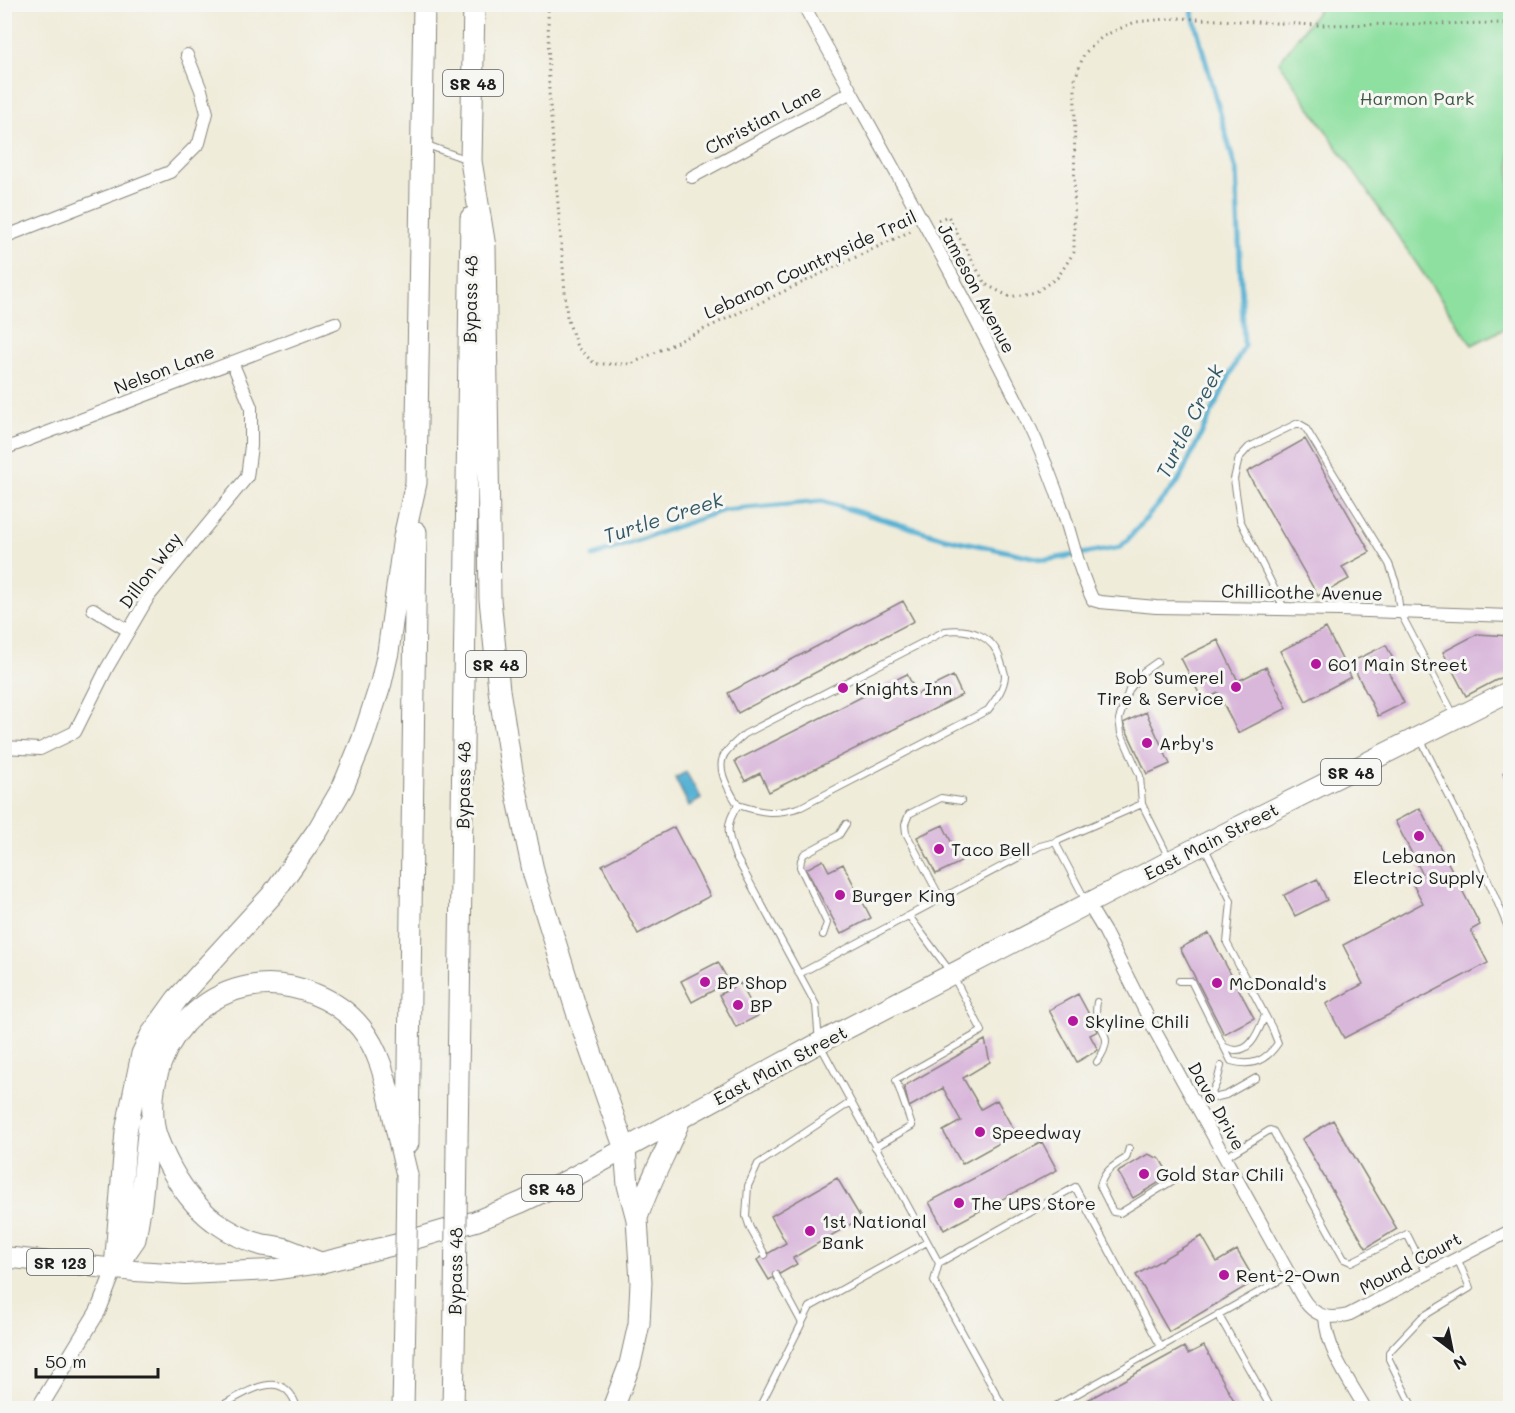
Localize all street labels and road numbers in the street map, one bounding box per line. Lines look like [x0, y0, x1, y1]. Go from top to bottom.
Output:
road number: SR 48 [443, 70, 503, 96]
street label: Christian Lane [701, 78, 825, 160]
street label: Lebanon Countryside Trail [700, 204, 920, 324]
street label: Jameson Avenue [933, 219, 1021, 357]
street label: Bypass 48 [457, 255, 483, 343]
street label: Nelson Lane [110, 339, 218, 399]
street label: Dillon Way [113, 527, 187, 613]
street label: Chillicothe Avenue [1221, 579, 1383, 605]
road number: SR 48 [466, 651, 526, 677]
street label: Bypass 48 [450, 741, 476, 829]
road number: SR 48 [1321, 759, 1381, 785]
street label: East Main Street [1140, 797, 1282, 885]
street label: East Main Street [709, 1020, 851, 1110]
street label: Dave Drive [1183, 1058, 1251, 1154]
road number: SR 48 [522, 1175, 582, 1201]
street label: Mound Court [1355, 1226, 1465, 1300]
street label: Bypass 48 [442, 1227, 468, 1315]
road number: SR 123 [27, 1249, 93, 1275]

